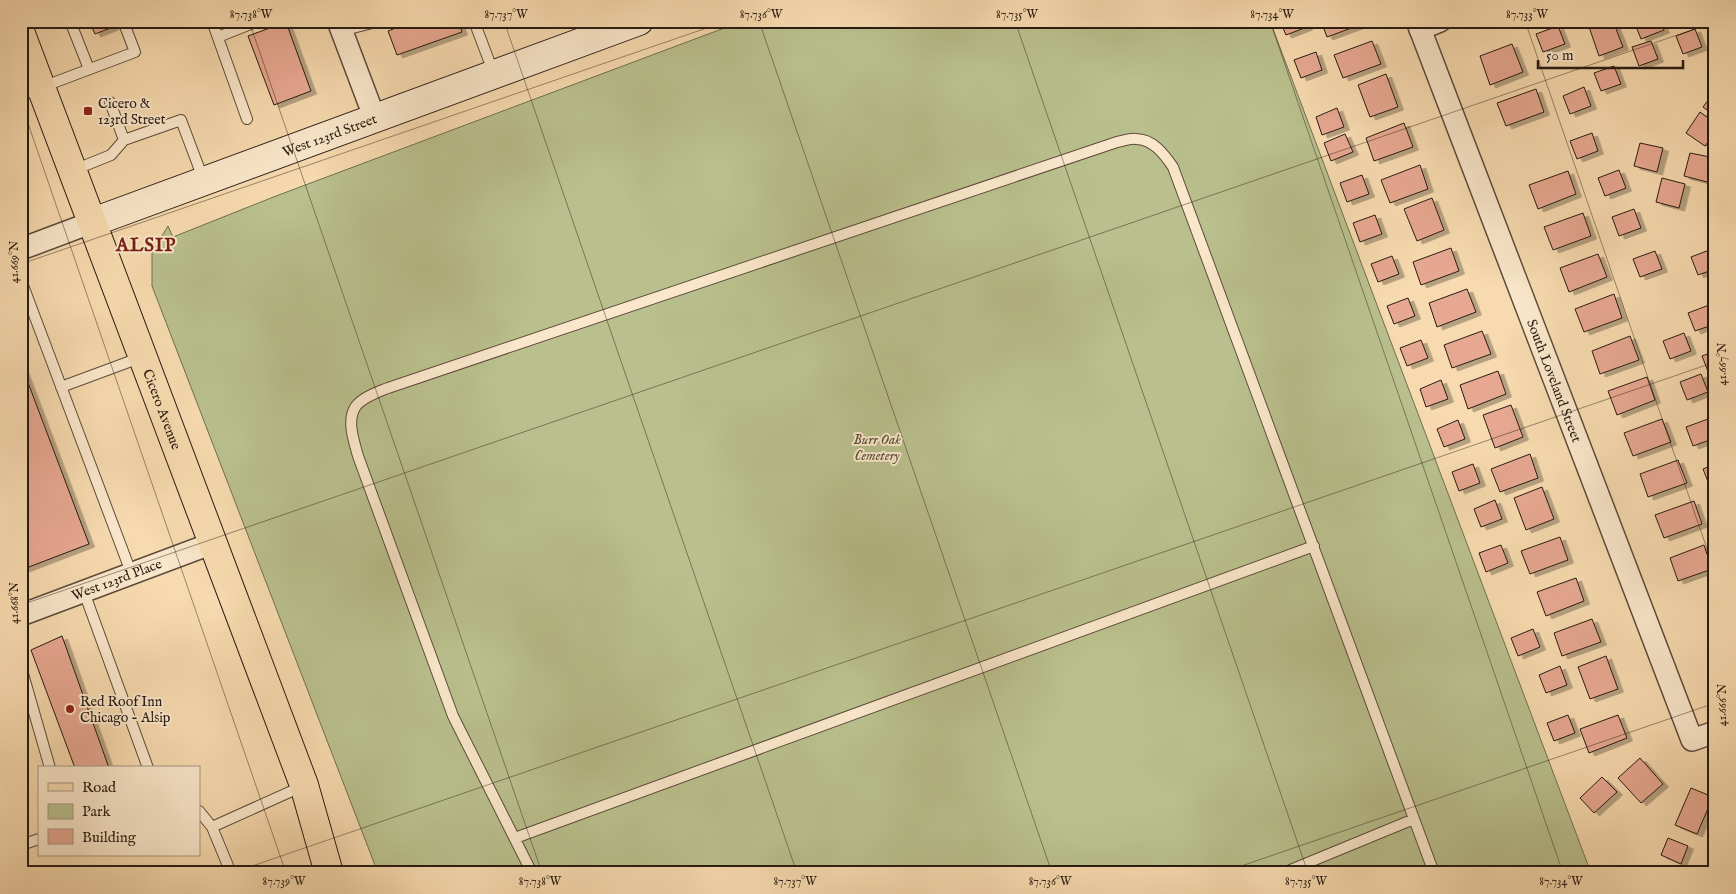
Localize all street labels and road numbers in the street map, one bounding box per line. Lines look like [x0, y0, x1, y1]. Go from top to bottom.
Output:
street label: West 123rd Street [280, 110, 380, 161]
street label: South Loveland Street [1522, 317, 1585, 445]
street label: Cicero Avenue [138, 367, 185, 453]
street label: West 123rd Place [69, 555, 165, 605]

